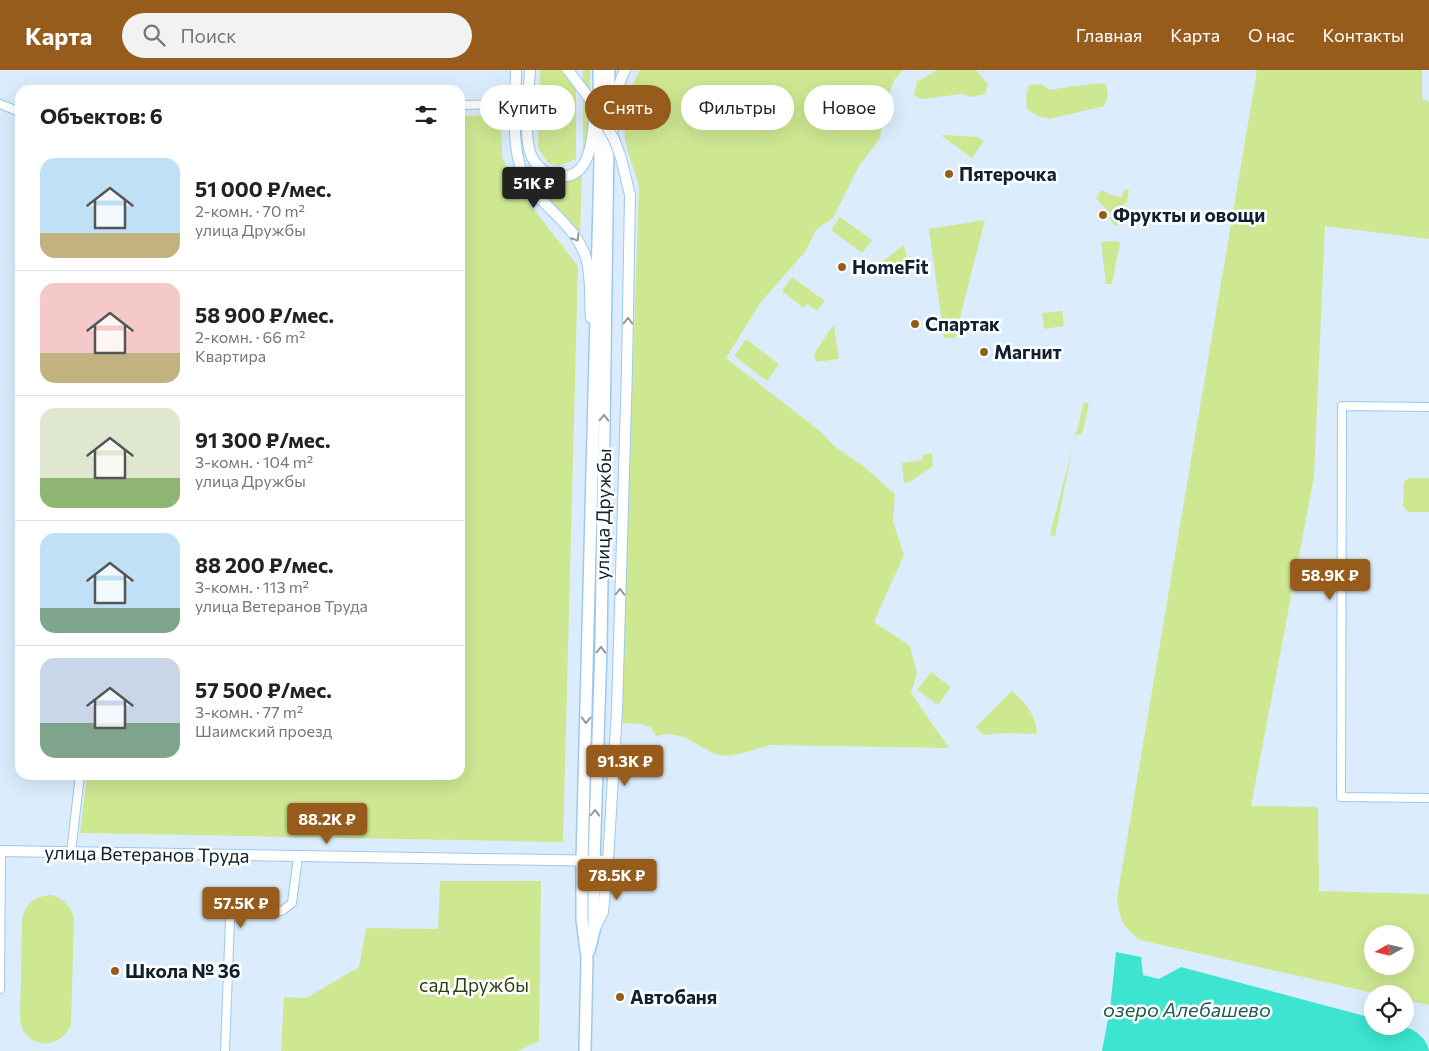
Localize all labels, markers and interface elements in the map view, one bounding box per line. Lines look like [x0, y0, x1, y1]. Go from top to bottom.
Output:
search box [122, 13, 472, 58]
text: Карта [25, 21, 92, 50]
icon: search [140, 21, 168, 49]
text: Поиск [180, 24, 236, 47]
text: Главная [1076, 24, 1142, 46]
text: Карта [1170, 24, 1220, 46]
text: О нас [1248, 24, 1295, 46]
text: Контакты [1323, 24, 1404, 46]
chip: Купить [480, 85, 575, 130]
chip: Снять [585, 85, 671, 130]
chip: Фильтры [681, 85, 794, 130]
chip: Новое [804, 85, 894, 130]
icon: filters [412, 101, 440, 129]
text: Объектов: 6 [40, 103, 163, 128]
place label: Пятерочка [959, 162, 1057, 185]
pin: 51K ₽ [499, 166, 569, 209]
marker: Пятерочка [943, 168, 955, 180]
text: 51K ₽ [513, 173, 555, 192]
text: 51 000 ₽/мес. [195, 176, 332, 201]
icon: home [80, 178, 140, 238]
text: 2-комн. · 70 m² [195, 201, 305, 220]
place label: Фрукты и овощи [1113, 203, 1265, 226]
marker: Фрукты и овощи [1097, 209, 1109, 221]
text: улица Дружбы [195, 220, 306, 239]
one-way arrow [570, 233, 580, 242]
place label: HomeFit [852, 255, 928, 278]
marker: HomeFit [836, 261, 848, 273]
text: 58 900 ₽/мес. [195, 302, 334, 327]
icon: home [80, 303, 140, 363]
place label: Спартак [925, 312, 1000, 335]
one-way arrow [622, 316, 633, 324]
marker: Спартак [909, 318, 921, 330]
text: 2-комн. · 66 m² [195, 327, 305, 346]
place label: Магнит [994, 340, 1062, 363]
text: Квартира [195, 346, 266, 365]
marker: Магнит [978, 346, 990, 358]
one-way arrow [599, 414, 609, 422]
text: 91 300 ₽/мес. [195, 427, 331, 452]
icon: home [80, 428, 140, 488]
street label: улица Дружбы [590, 448, 615, 580]
text: 3-комн. · 104 m² [195, 452, 313, 471]
text: улица Дружбы [195, 471, 306, 490]
text: 88 200 ₽/мес. [195, 552, 334, 577]
icon: home [80, 553, 140, 613]
pin: 58.9K ₽ [1284, 558, 1376, 601]
text: 58.9K ₽ [1301, 565, 1359, 584]
text: 3-комн. · 113 m² [195, 577, 309, 596]
one-way arrow [615, 587, 626, 595]
text: улица Ветеранов Труда [195, 596, 368, 615]
one-way arrow [596, 646, 606, 654]
text: 57 500 ₽/мес. [195, 677, 332, 702]
icon: home [80, 678, 140, 738]
text: 3-комн. · 77 m² [195, 702, 303, 721]
one-way arrow [580, 716, 591, 724]
text: Шаимский проезд [195, 721, 332, 740]
pin: 91.3K ₽ [579, 744, 671, 787]
text: 91.3K ₽ [597, 751, 653, 770]
pin: 88.2K ₽ [281, 802, 373, 845]
text: 88.2K ₽ [298, 809, 356, 828]
one-way arrow [590, 809, 601, 817]
street label: улица Ветеранов Труда [44, 840, 250, 867]
pin: 78.5K ₽ [571, 858, 663, 901]
text: 78.5K ₽ [589, 865, 645, 884]
pin: 57.5K ₽ [195, 886, 287, 929]
text: 57.5K ₽ [213, 893, 269, 912]
north arrow [1364, 925, 1414, 975]
map controls [1364, 925, 1414, 1035]
place label: Школа № 36 [125, 959, 241, 982]
marker: Школа № 36 [109, 965, 121, 977]
park label: сад Дружбы [419, 973, 529, 996]
place label: Автобаня [630, 985, 717, 1008]
button: locate [1364, 985, 1414, 1035]
marker: Автобаня [614, 991, 626, 1003]
water label: озеро Алебашево [1103, 997, 1271, 1021]

